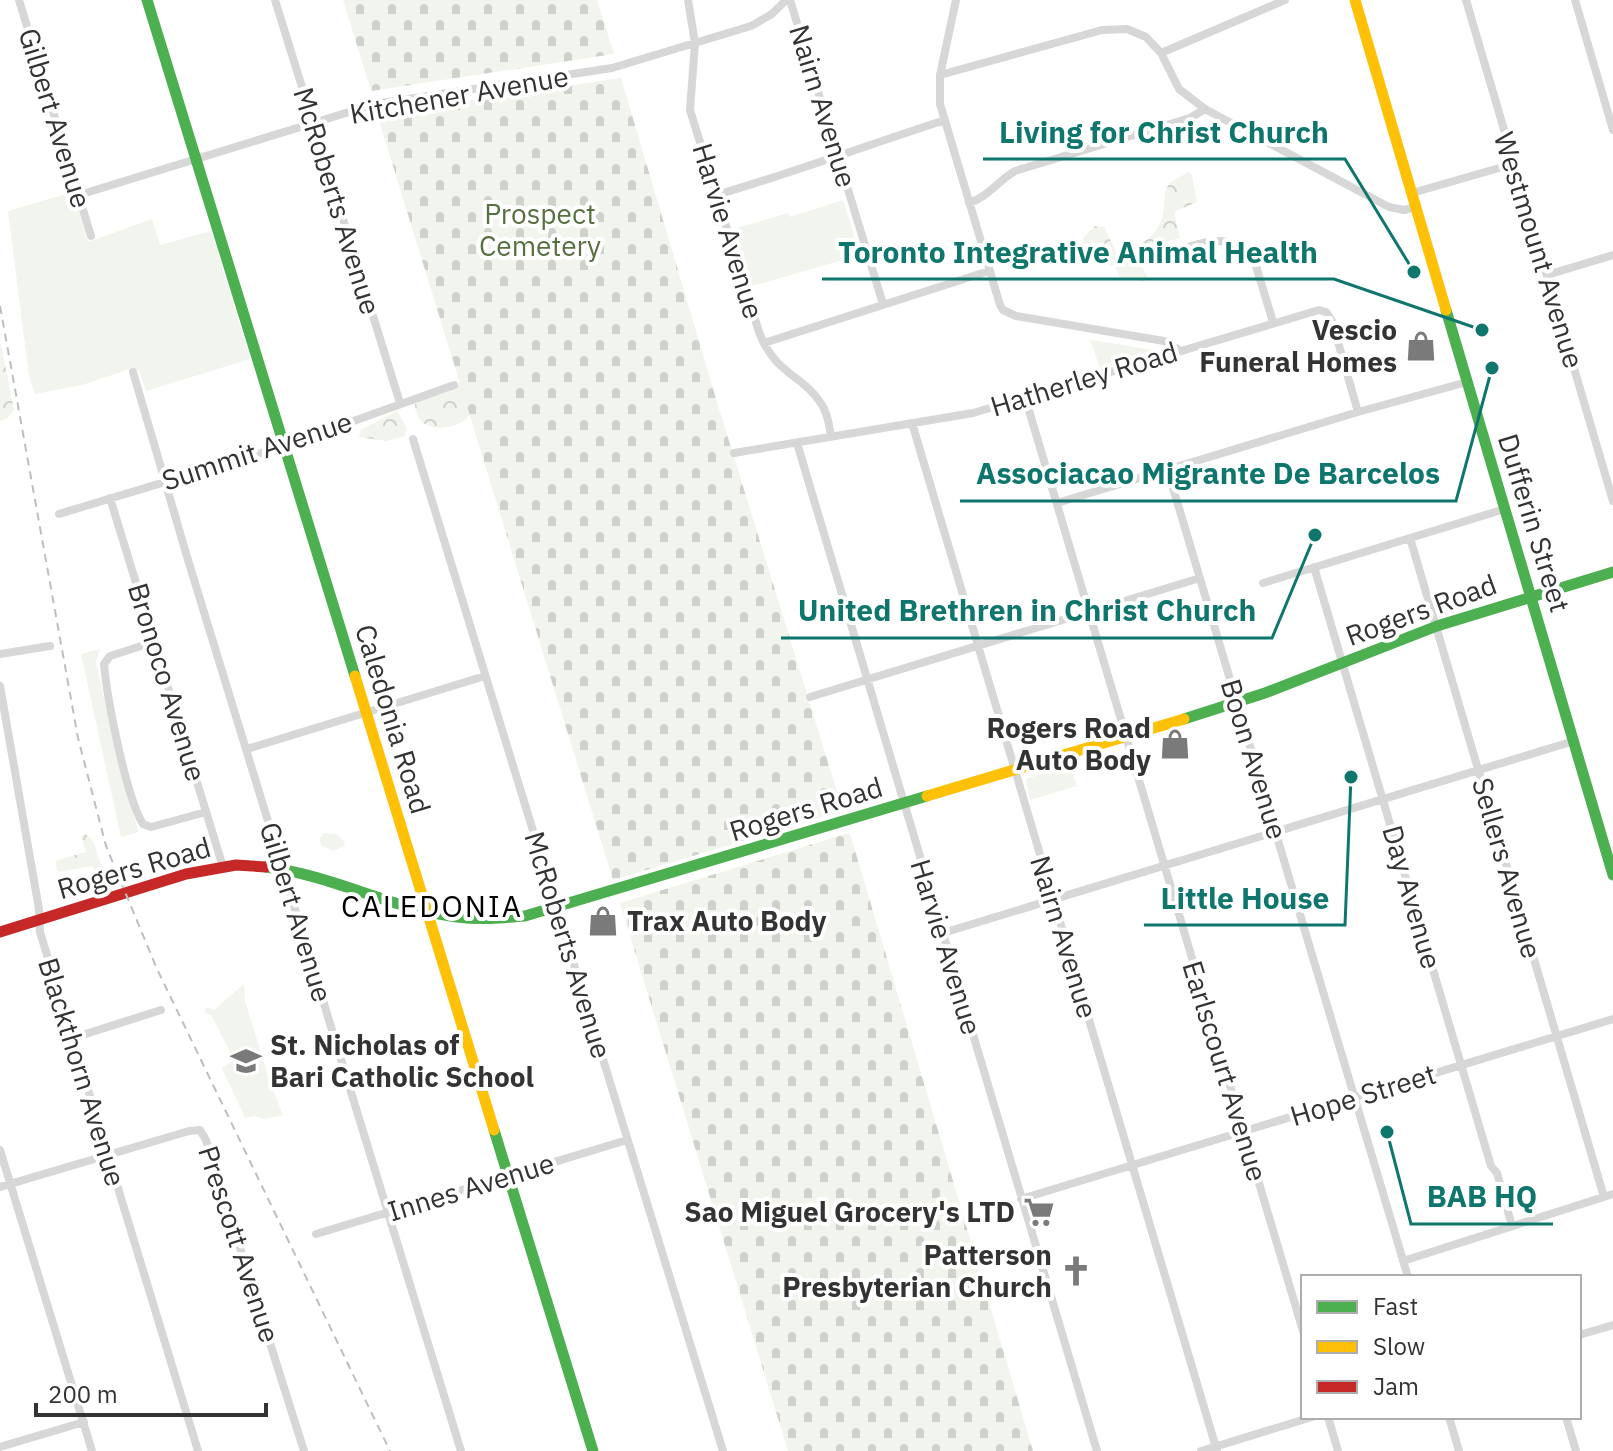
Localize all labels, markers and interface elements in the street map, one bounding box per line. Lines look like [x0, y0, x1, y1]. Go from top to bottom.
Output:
street label: Nairn Avenue [781, 20, 866, 192]
street label: Gilbert Avenue [11, 24, 100, 212]
street label: Kitchener Avenue [347, 57, 571, 132]
street label: McRoberts Avenue [285, 83, 390, 319]
callout: Living for Christ Church [983, 105, 1345, 159]
text: Living for Christ Church [999, 112, 1329, 151]
street label: Westmount Avenue [1486, 127, 1593, 372]
street label: Harvie Avenue [684, 139, 773, 323]
park label: Prospect Cemetery [479, 195, 601, 264]
callout: Toronto Integrative Animal Health [822, 225, 1334, 279]
text: Toronto Integrative Animal Health [838, 232, 1318, 271]
place label: Vescio Funeral Homes [1199, 311, 1397, 380]
shop icon: Vescio Funeral Homes [1404, 329, 1438, 363]
street label: Hatherley Road [986, 332, 1182, 425]
street label: Summit Avenue [157, 402, 357, 499]
street label: Dufferin Street [1490, 429, 1579, 617]
callout: Associacao Migrante De Barcelos [960, 447, 1456, 501]
text: Associacao Migrante De Barcelos [976, 453, 1440, 492]
street label: Rogers Road [1340, 565, 1501, 654]
street label: Bronoco Avenue [120, 578, 215, 785]
callout: United Brethren in Christ Church [781, 584, 1272, 638]
text: United Brethren in Christ Church [798, 590, 1256, 629]
street label: Caledonia Road [347, 620, 440, 818]
street label: Boon Avenue [1213, 674, 1296, 843]
place label: Rogers Road Auto Body [986, 709, 1151, 778]
shop icon: Rogers Road Auto Body [1158, 727, 1192, 761]
street label: Rogers Road [725, 768, 887, 849]
street label: Sellers Avenue [1464, 773, 1551, 962]
street label: Gilbert Avenue [252, 818, 341, 1006]
street label: Day Avenue [1374, 821, 1451, 973]
street label: McRoberts Avenue [516, 827, 621, 1063]
street label: Rogers Road [53, 828, 215, 907]
street label: Nairn Avenue [1022, 851, 1107, 1023]
street label: Harvie Avenue [902, 855, 991, 1039]
callout: Little House [1144, 871, 1345, 925]
text: Little House [1161, 878, 1329, 917]
district label: CALEDONIA [341, 886, 523, 925]
place label: Trax Auto Body [627, 902, 827, 939]
shop icon: Trax Auto Body [586, 904, 620, 938]
street label: Blackthorn Avenue [30, 953, 135, 1191]
street label: Earlscourt Avenue [1174, 956, 1277, 1186]
place label: St. Nicholas of Bari Catholic School [270, 1026, 534, 1095]
school or university icon: St. Nicholas of Bari Catholic School [229, 1044, 263, 1078]
street label: Hope Street [1285, 1055, 1440, 1134]
street label: Prescott Avenue [190, 1141, 289, 1347]
street label: Innes Avenue [383, 1144, 559, 1229]
callout: BAB HQ [1411, 1170, 1553, 1224]
text: BAB HQ [1427, 1176, 1537, 1215]
place label: Sao Miguel Grocery's LTD [684, 1193, 1015, 1230]
supermarket icon: Sao Miguel Grocery's LTD [1022, 1195, 1056, 1229]
place label: Patterson Presbyterian Church [782, 1236, 1052, 1305]
church icon: Patterson Presbyterian Church [1059, 1254, 1093, 1288]
legend [1301, 1275, 1581, 1419]
text: Fast [1373, 1290, 1418, 1322]
text: Slow [1373, 1330, 1425, 1362]
scale bar [36, 1367, 266, 1417]
text: Jam [1373, 1370, 1419, 1402]
text: 200 m [48, 1378, 118, 1410]

